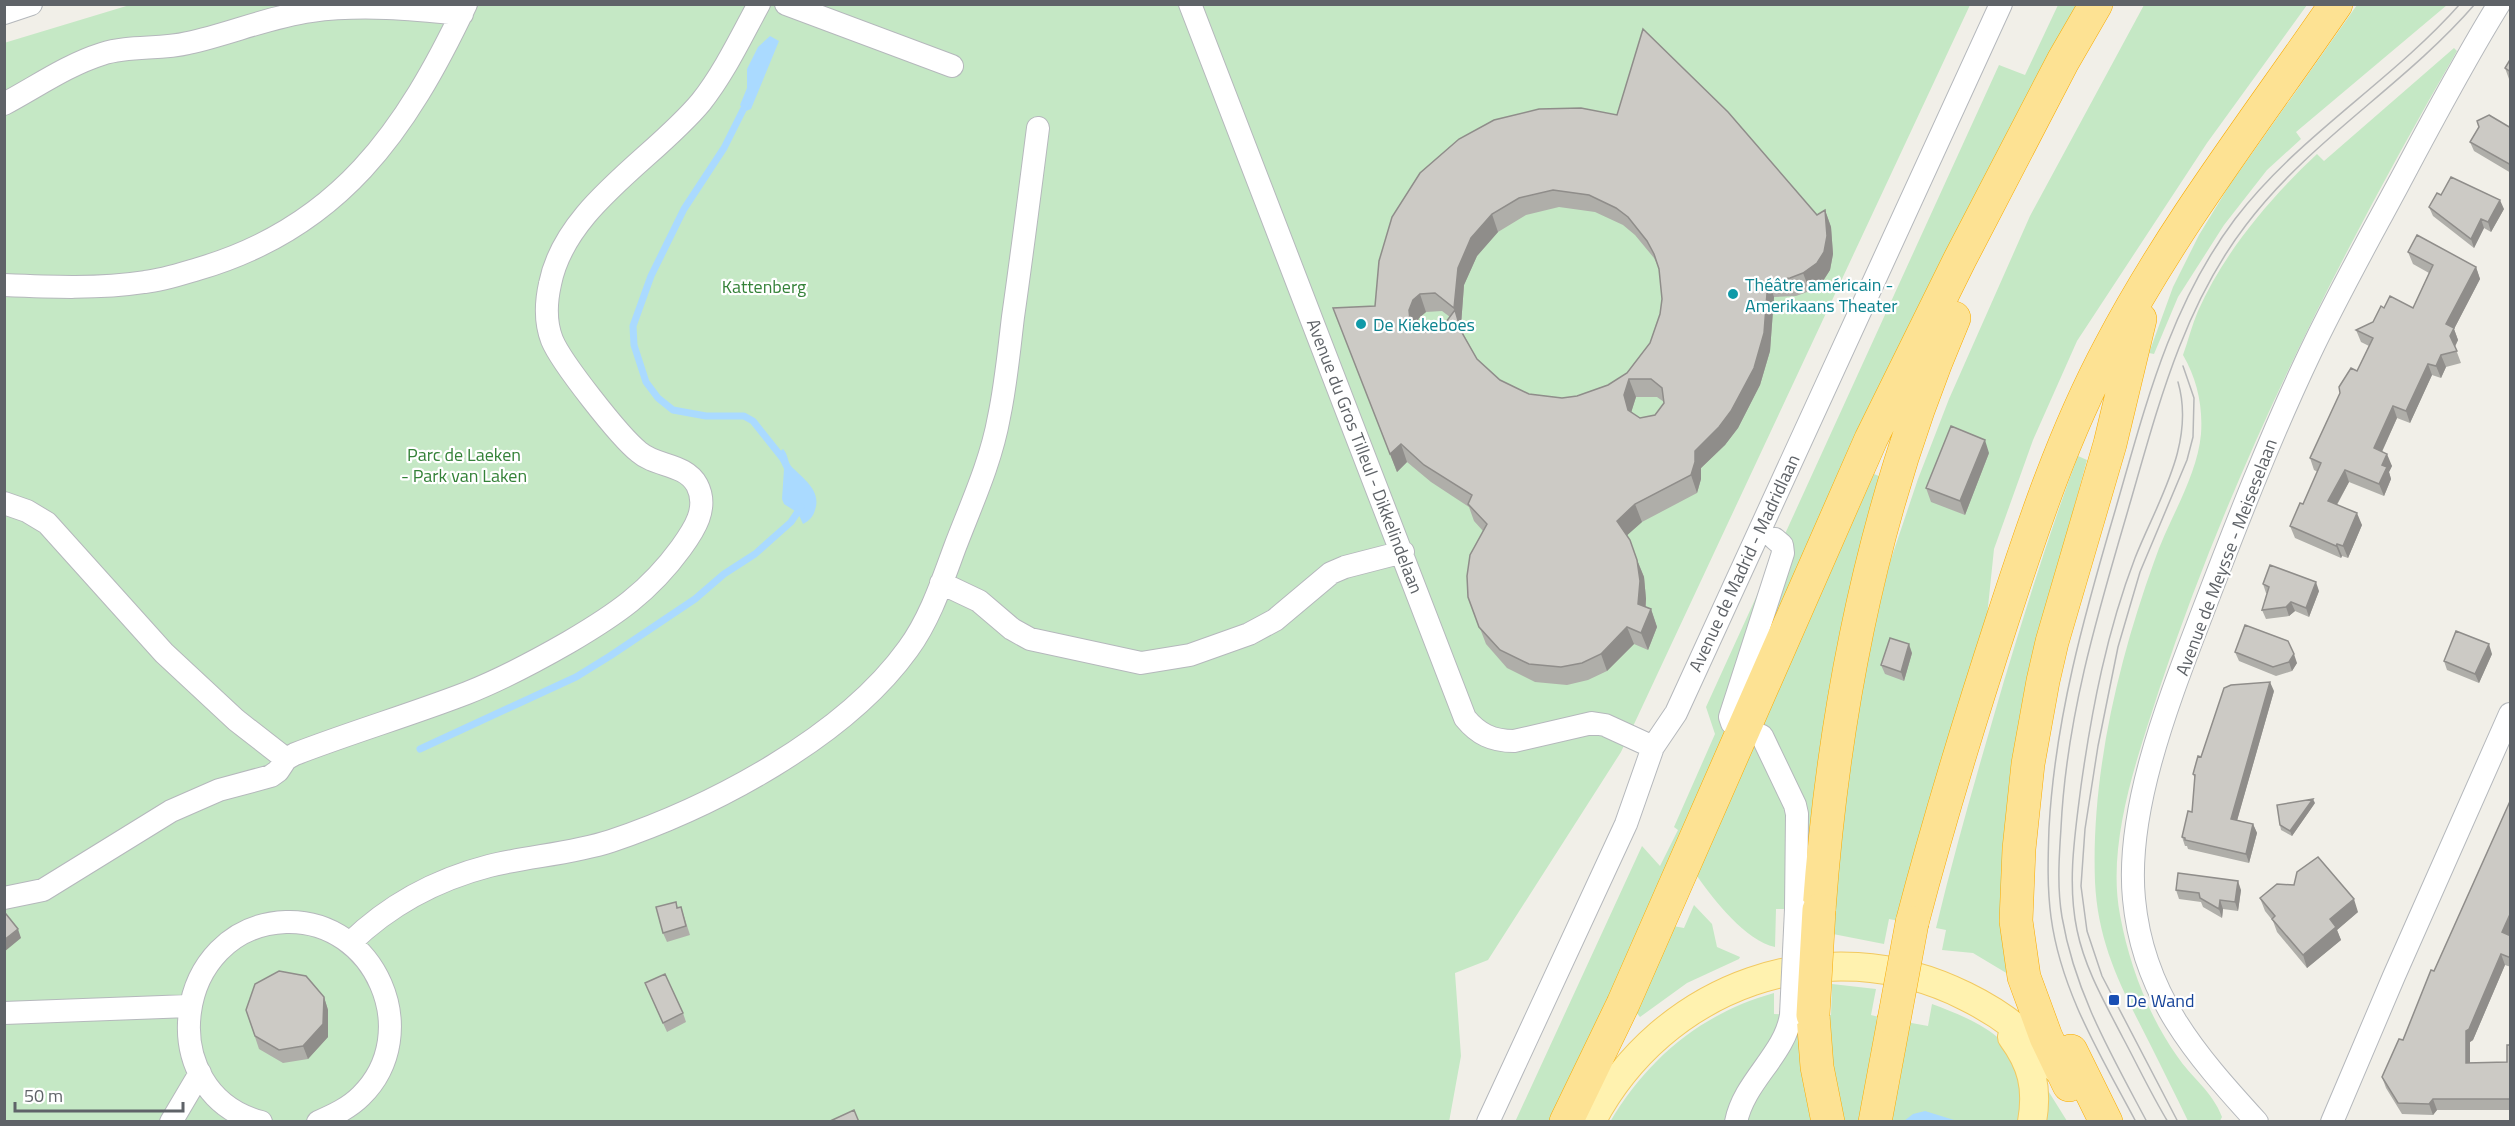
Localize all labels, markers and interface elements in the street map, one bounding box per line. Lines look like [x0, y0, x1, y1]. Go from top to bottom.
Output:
place label: Théâtre américain - Amerikaans Theater [1745, 271, 1898, 319]
park label: Kattenberg [722, 273, 806, 300]
marker: Théâtre américain - Amerikaans Theater [1726, 287, 1740, 301]
place label: De Kiekeboes [1373, 311, 1475, 338]
street label: Avenue du Gros Tilleul - Dikkelindelaan [1300, 315, 1430, 597]
marker: De Kiekeboes [1354, 317, 1368, 331]
street label: Avenue de Meysse - Meiseselaan [2168, 435, 2284, 679]
park label: Parc de Laeken - Park van Laken [401, 441, 527, 489]
street label: Avenue de Madrid - Madridlaan [1682, 450, 1806, 676]
place label: De Wand [2126, 987, 2195, 1014]
marker: De Wand [2107, 993, 2121, 1007]
scale bar [15, 1075, 183, 1113]
text: 50 m [24, 1082, 63, 1109]

